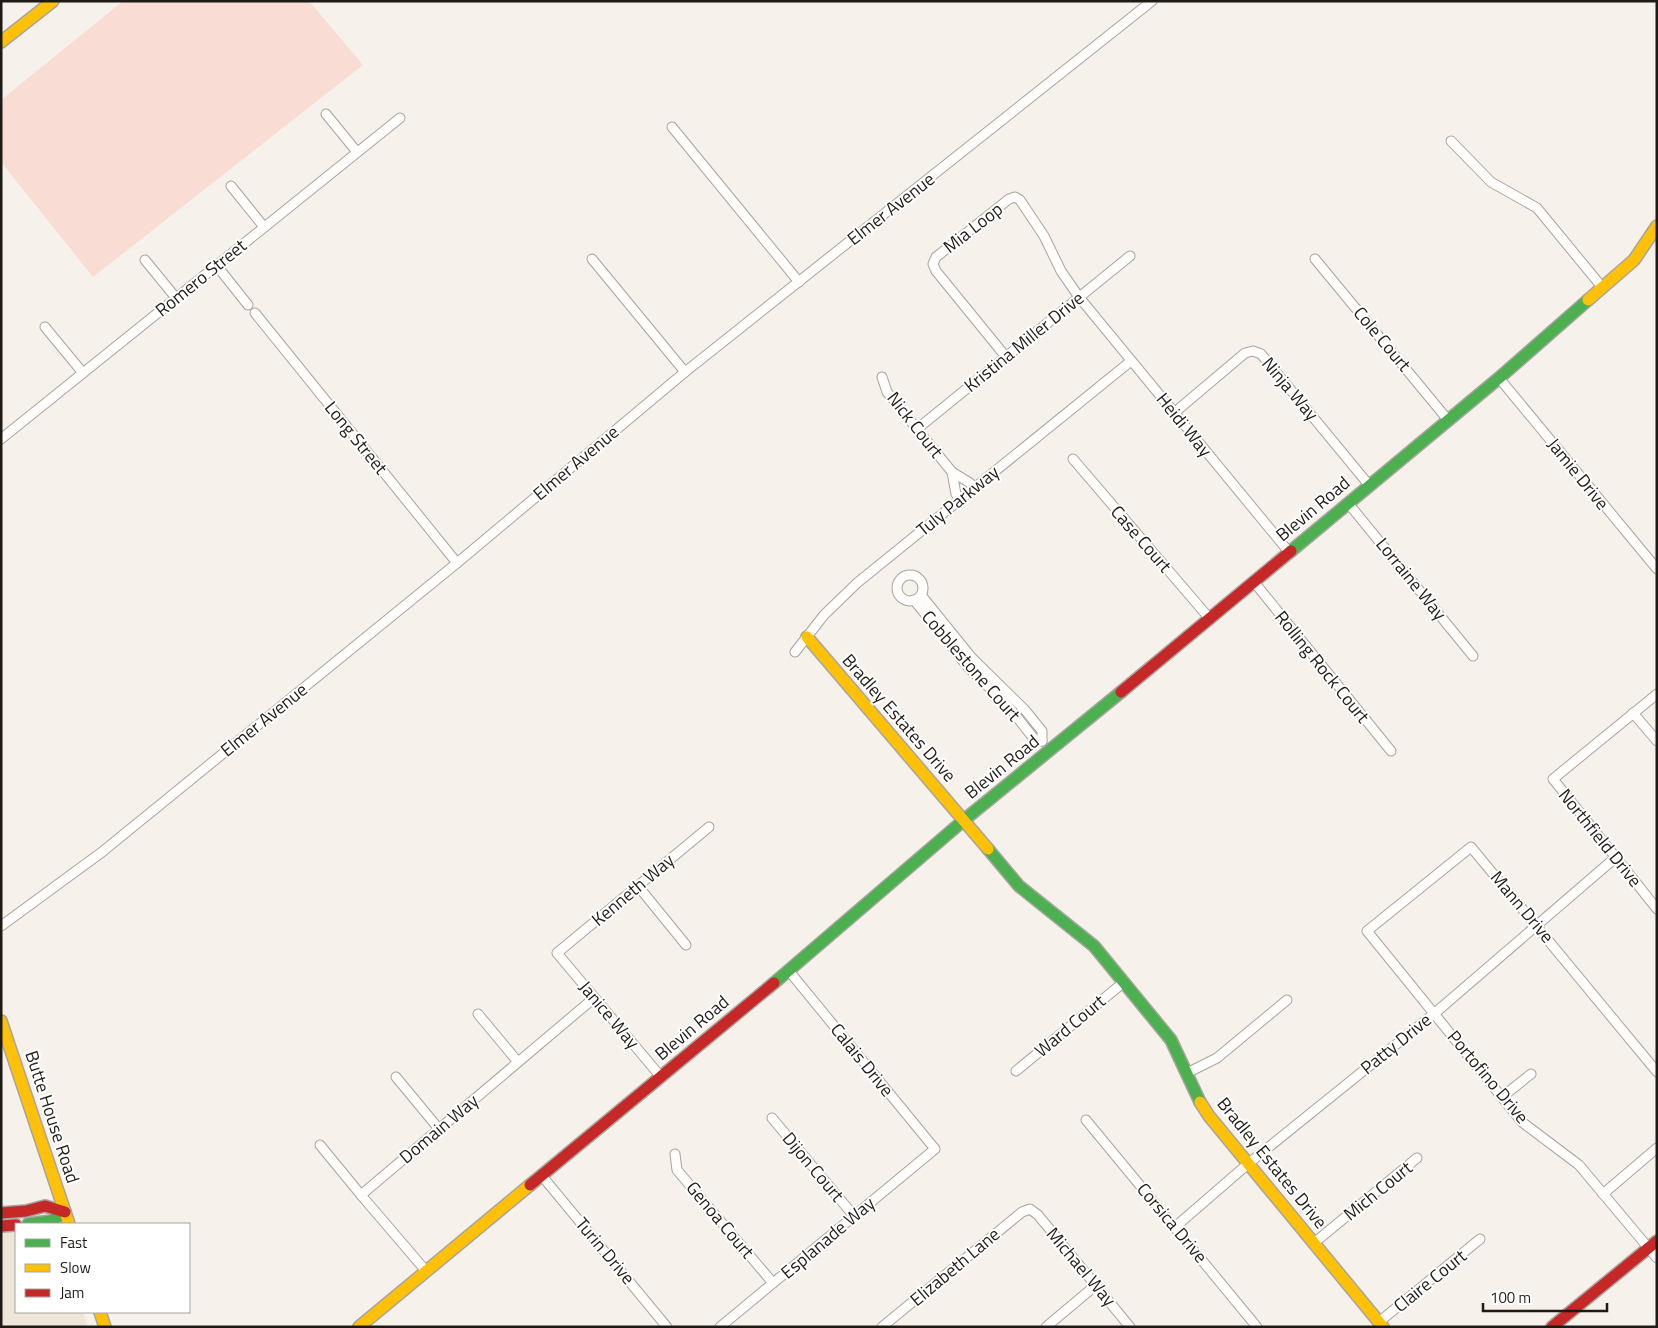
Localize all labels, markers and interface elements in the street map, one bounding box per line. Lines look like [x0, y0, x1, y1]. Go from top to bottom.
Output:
street label: Elmer Avenue [841, 166, 940, 251]
street label: Mia Loop [937, 196, 1008, 260]
street label: Romero Street [149, 232, 253, 323]
street label: Kristina Miller Drive [958, 285, 1090, 399]
street label: Cole Court [1347, 300, 1418, 378]
street label: Ninja Way [1256, 351, 1325, 427]
street label: Nick Court [881, 386, 950, 464]
street label: Heidi Way [1150, 387, 1219, 463]
street label: Long Street [318, 395, 395, 481]
street label: Elmer Avenue [527, 419, 624, 507]
street label: Jamie Drive [1541, 432, 1616, 515]
street label: Tuly Parkway [910, 458, 1005, 543]
street label: Blevin Road [1270, 470, 1356, 548]
street label: Case Court [1104, 499, 1179, 579]
street label: Lorraine Way [1370, 532, 1453, 626]
street label: Cobblestone Court [915, 604, 1028, 728]
street label: Rolling Rock Court [1269, 605, 1377, 729]
street label: Bradley Estates Drive [836, 648, 963, 788]
street label: Elmer Avenue [214, 676, 313, 763]
street label: Blevin Road [958, 728, 1045, 805]
street label: Northfield Drive [1552, 783, 1649, 893]
street label: Kenneth Way [585, 847, 680, 932]
street label: Mann Drive [1484, 865, 1561, 949]
street label: Janice Way [573, 975, 646, 1055]
street label: Ward Court [1028, 987, 1112, 1063]
street label: Blevin Road [649, 989, 735, 1067]
street label: Patty Drive [1354, 1007, 1437, 1081]
street label: Calais Drive [824, 1017, 900, 1102]
street label: Portofino Drive [1441, 1024, 1536, 1129]
street label: Butte House Road [18, 1047, 87, 1187]
street label: Domain Way [393, 1087, 484, 1170]
street label: Bradley Estates Drive [1211, 1091, 1334, 1234]
street label: Dijon Court [776, 1126, 851, 1208]
street label: Mich Court [1337, 1154, 1418, 1227]
street label: Genoa Court [680, 1175, 761, 1265]
street label: Corsica Drive [1131, 1177, 1214, 1269]
street label: Esplanade Way [775, 1190, 881, 1285]
street label: Turin Drive [569, 1211, 642, 1290]
street label: Elizabeth Lane [904, 1221, 1006, 1312]
street label: Michael Way [1040, 1221, 1123, 1312]
legend [15, 1223, 190, 1313]
text: Fast [60, 1231, 88, 1254]
street label: Claire Court [1387, 1242, 1473, 1319]
text: Slow [60, 1256, 91, 1279]
scale bar [1483, 1280, 1607, 1312]
text: Jam [60, 1281, 84, 1304]
text: 100 m [1490, 1286, 1531, 1309]

